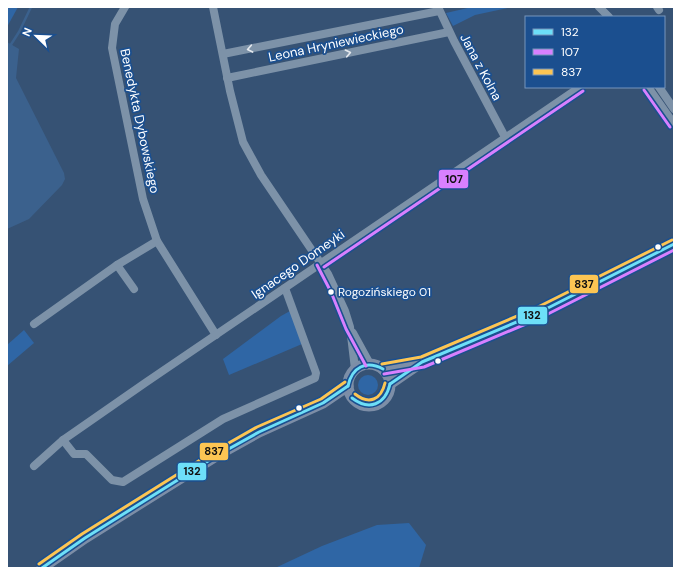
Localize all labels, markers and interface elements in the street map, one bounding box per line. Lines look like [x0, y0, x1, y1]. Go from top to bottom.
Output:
north arrow [16, 16, 56, 56]
legend [525, 16, 665, 88]
street label: Leona Hryniewieckiego [267, 20, 405, 66]
text: 132 [561, 24, 579, 40]
text: N [19, 26, 35, 39]
street label: Jana z Kolna [456, 31, 506, 103]
text: 107 [561, 44, 579, 60]
one-way arrow [247, 45, 253, 53]
street label: Benedykta Dybowskiego [116, 47, 164, 195]
one-way arrow [345, 50, 351, 58]
text: 837 [561, 64, 582, 80]
line badge: 107 [438, 169, 469, 189]
text: 107 [445, 172, 463, 186]
street label: Ignacego Domeyki [248, 225, 348, 303]
unlabelled marker [653, 242, 663, 252]
line badge: 837 [569, 274, 599, 294]
text: 837 [574, 277, 594, 291]
place label: Rogozińskiego 01 [338, 284, 431, 300]
marker: Rogozińskiego 01 [326, 287, 336, 297]
line badge: 132 [517, 306, 548, 325]
text: 132 [524, 308, 540, 322]
unlabelled marker [433, 356, 443, 366]
unlabelled marker [294, 403, 304, 413]
line badge: 837 [199, 442, 229, 461]
text: 837 [204, 444, 224, 458]
line badge: 132 [177, 462, 207, 481]
text: 132 [184, 464, 200, 478]

